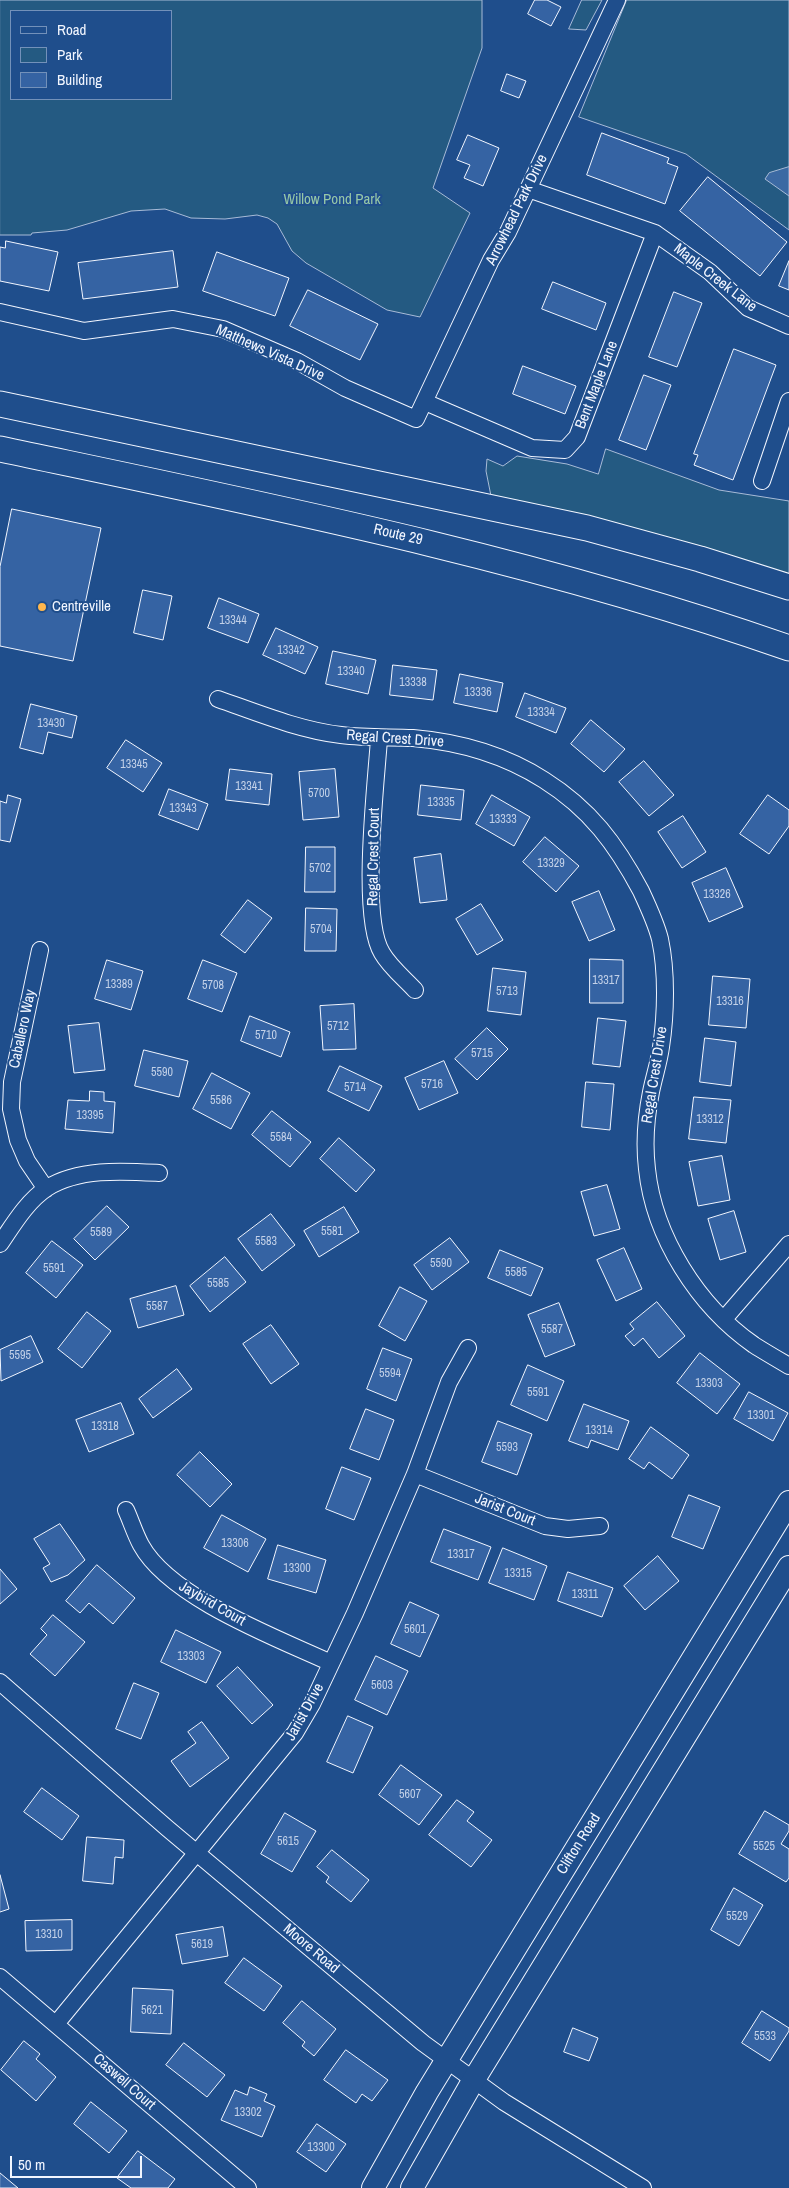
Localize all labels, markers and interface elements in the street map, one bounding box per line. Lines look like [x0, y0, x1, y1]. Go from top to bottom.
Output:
legend [10, 10, 172, 100]
text: Road [57, 19, 86, 40]
text: Park [57, 44, 82, 65]
text: Building [57, 69, 102, 90]
street label: Arrowhead Park Drive [482, 152, 552, 268]
park label: Willow Pond Park [283, 191, 381, 209]
street label: Maple Creek Lane [670, 240, 760, 316]
street label: Matthews Vista Drive [213, 321, 327, 385]
street label: Bent Maple Lane [572, 338, 622, 432]
street label: Route 29 [372, 521, 424, 549]
place label: Centreville [52, 598, 111, 616]
marker: Centreville [36, 601, 48, 613]
house number: 13344 [219, 614, 247, 628]
house number: 13342 [277, 644, 305, 658]
house number: 13340 [337, 665, 365, 679]
house number: 13338 [399, 676, 427, 690]
house number: 13336 [464, 686, 492, 700]
house number: 13334 [527, 706, 555, 720]
house number: 13430 [37, 717, 65, 731]
street label: Regal Crest Drive [346, 727, 444, 751]
house number: 13345 [120, 758, 148, 772]
house number: 13341 [235, 780, 263, 794]
house number: 5700 [308, 787, 330, 801]
house number: 13335 [427, 796, 455, 810]
house number: 13343 [169, 802, 197, 816]
street label: Regal Crest Court [364, 808, 384, 906]
house number: 13333 [489, 813, 517, 827]
house number: 13329 [537, 857, 565, 871]
house number: 5702 [309, 862, 331, 876]
house number: 13326 [703, 888, 731, 902]
house number: 5704 [310, 923, 332, 937]
house number: 13317 [592, 974, 620, 988]
house number: 13389 [105, 978, 133, 992]
house number: 5708 [202, 979, 224, 993]
house number: 5713 [496, 985, 518, 999]
street label: Caballero Way [6, 988, 40, 1070]
house number: 13316 [716, 995, 744, 1009]
house number: 5712 [327, 1020, 349, 1034]
street label: Regal Crest Drive [638, 1025, 672, 1125]
house number: 5710 [255, 1029, 277, 1043]
house number: 5715 [471, 1047, 493, 1061]
house number: 5590 [151, 1066, 173, 1080]
house number: 5716 [421, 1078, 443, 1092]
house number: 5714 [344, 1081, 366, 1095]
house number: 5586 [210, 1094, 232, 1108]
house number: 13395 [76, 1109, 104, 1123]
house number: 13312 [696, 1113, 724, 1127]
house number: 5584 [270, 1131, 292, 1145]
house number: 5581 [321, 1225, 343, 1239]
house number: 5589 [90, 1226, 112, 1240]
house number: 5583 [255, 1235, 277, 1249]
house number: 5590 [430, 1257, 452, 1271]
house number: 5591 [43, 1262, 65, 1276]
house number: 5585 [505, 1266, 527, 1280]
house number: 5585 [207, 1277, 229, 1291]
house number: 5587 [146, 1300, 168, 1314]
house number: 5587 [541, 1323, 563, 1337]
house number: 5595 [9, 1349, 31, 1363]
house number: 5594 [379, 1367, 401, 1381]
house number: 13303 [695, 1377, 723, 1391]
house number: 5591 [527, 1386, 549, 1400]
house number: 13301 [747, 1409, 775, 1423]
house number: 13318 [91, 1420, 119, 1434]
house number: 13314 [585, 1424, 613, 1438]
house number: 5593 [496, 1441, 518, 1455]
street label: Jarist Court [472, 1490, 538, 1530]
house number: 13306 [221, 1537, 249, 1551]
house number: 13317 [447, 1548, 475, 1562]
house number: 13300 [283, 1562, 311, 1576]
house number: 13315 [504, 1567, 532, 1581]
street label: Jaybird Court [176, 1578, 248, 1630]
house number: 13311 [572, 1588, 598, 1602]
house number: 5601 [404, 1623, 426, 1637]
house number: 13303 [177, 1650, 205, 1664]
house number: 5603 [371, 1679, 393, 1693]
street label: Jarist Drive [282, 1680, 328, 1744]
house number: 5607 [399, 1788, 421, 1802]
street label: Clifton Road [553, 1810, 605, 1878]
house number: 5615 [277, 1835, 299, 1849]
house number: 5525 [753, 1840, 775, 1854]
house number: 5529 [726, 1910, 748, 1924]
street label: Moore Road [279, 1920, 343, 1978]
house number: 13310 [35, 1928, 63, 1942]
house number: 5619 [191, 1938, 213, 1952]
house number: 5621 [141, 2004, 163, 2018]
house number: 5533 [754, 2030, 776, 2044]
street label: Caswell Court [89, 2050, 159, 2114]
house number: 13302 [234, 2106, 262, 2120]
house number: 13300 [307, 2141, 335, 2155]
scale bar [12, 2146, 145, 2178]
text: 50 m [18, 2154, 45, 2175]

